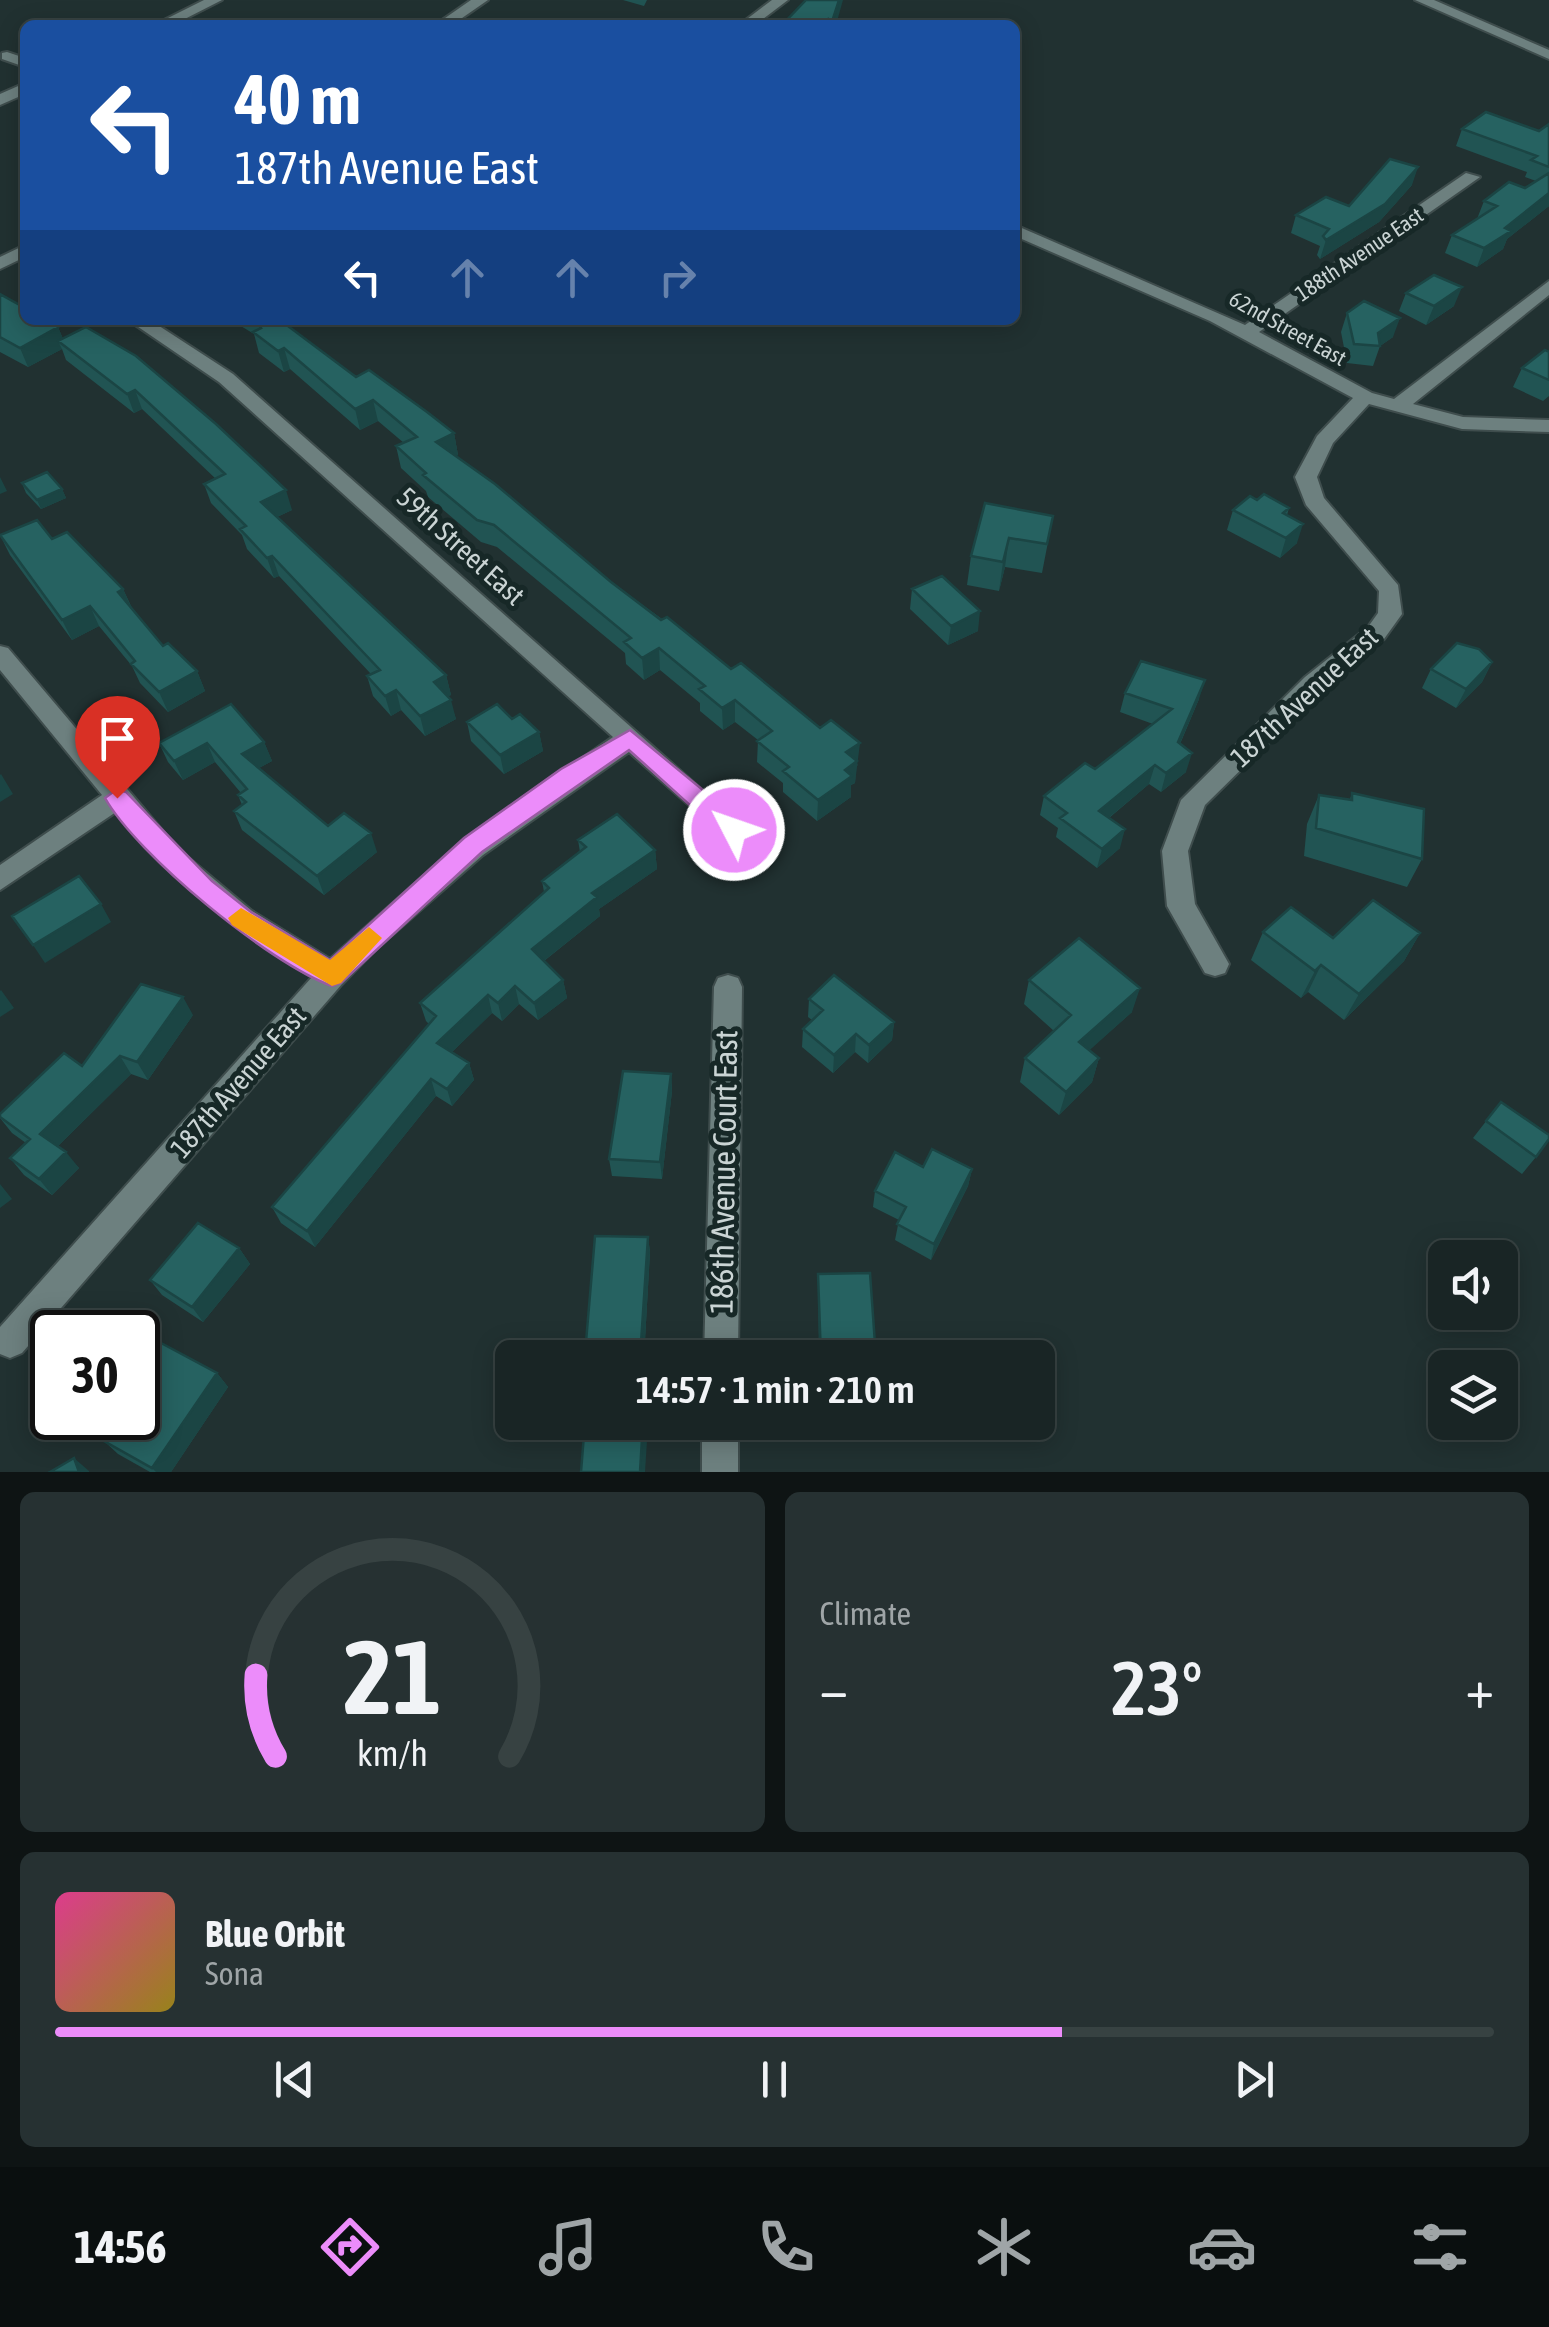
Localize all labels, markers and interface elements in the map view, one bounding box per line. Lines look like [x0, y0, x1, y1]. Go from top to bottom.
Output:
text: 40 m [235, 59, 361, 139]
icon: left [70, 60, 200, 190]
text: 187th Avenue East [235, 142, 539, 194]
street label: 188th Avenue East [1290, 202, 1428, 306]
icon: left [335, 250, 390, 305]
icon: ahead [440, 250, 495, 305]
icon: ahead [545, 250, 600, 305]
icon: right [650, 250, 705, 305]
street label: 62nd Street East [1225, 285, 1351, 371]
street label: 59th Street East [391, 481, 531, 611]
street label: 187th Avenue East [1224, 621, 1384, 773]
pin [75, 696, 160, 799]
icon: arrive [90, 711, 145, 766]
position arrow [682, 778, 786, 882]
street label: 187th Avenue East [164, 1000, 312, 1164]
street label: 186th Avenue Court East [703, 1030, 744, 1314]
map controls [1428, 1240, 1518, 1440]
button: sound [1428, 1240, 1518, 1330]
speed limit sign: 30 [30, 1310, 160, 1440]
button: layers [1428, 1350, 1518, 1440]
text: 14:57 · 1 min · 210 m [635, 1368, 915, 1411]
text: Climate [820, 1595, 911, 1632]
text: 21 [343, 1617, 441, 1736]
text: 23° [1111, 1645, 1202, 1731]
text: − [820, 1657, 848, 1720]
text: + [1465, 1657, 1494, 1720]
text: km/h [357, 1733, 428, 1774]
text: Blue Orbit [205, 1912, 345, 1955]
text: Sona [205, 1955, 264, 1992]
icon: previous [267, 2052, 322, 2107]
icon: pause [747, 2052, 802, 2107]
icon: next [1227, 2052, 1282, 2107]
icon: directions [315, 2212, 385, 2282]
icon: music [533, 2212, 603, 2282]
icon: phone [751, 2212, 821, 2282]
icon: climate [969, 2212, 1039, 2282]
icon: car [1187, 2212, 1257, 2282]
icon: filters [1405, 2212, 1475, 2282]
text: 14:56 [74, 2221, 167, 2273]

